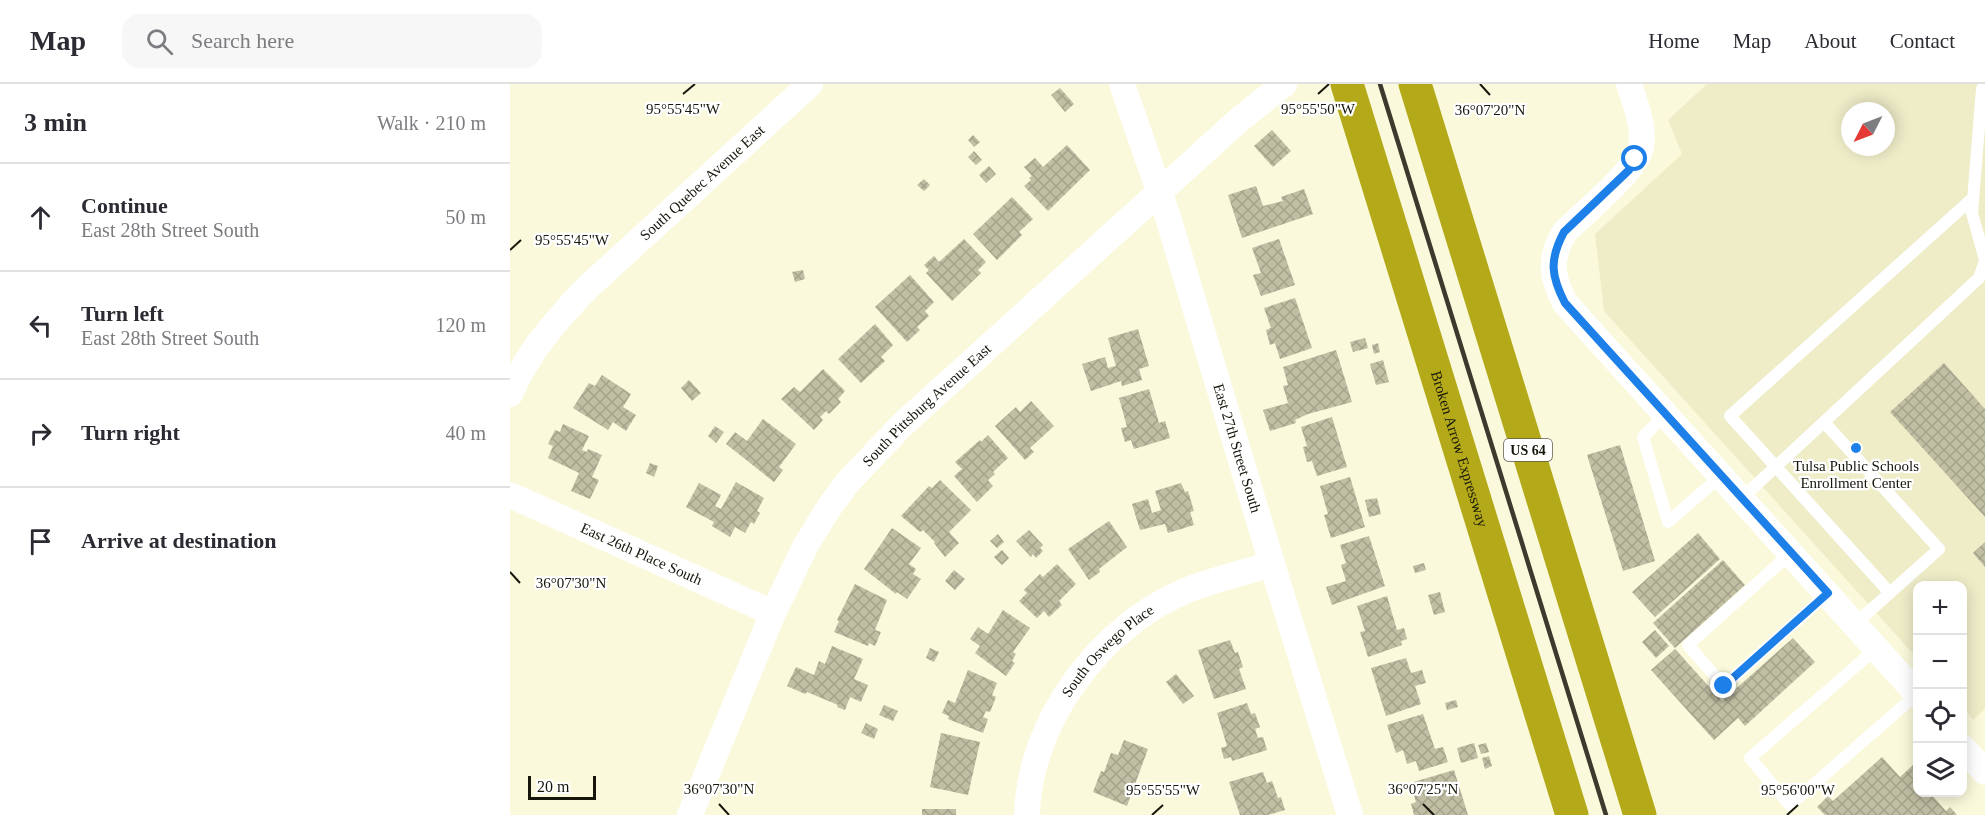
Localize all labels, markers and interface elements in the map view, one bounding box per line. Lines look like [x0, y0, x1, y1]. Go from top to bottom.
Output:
search box [122, 14, 542, 68]
text: Map [30, 25, 86, 56]
icon: search [143, 25, 176, 58]
text: Search here [191, 28, 294, 53]
text: Home [1648, 29, 1700, 53]
text: Map [1733, 29, 1771, 53]
text: About [1804, 29, 1857, 53]
text: Contact [1890, 29, 1955, 53]
text: 95°55'45"W [646, 101, 721, 117]
text: 95°55'50"W [1281, 101, 1356, 117]
text: 36°07'20"N [1455, 102, 1525, 118]
north arrow [1841, 102, 1895, 156]
text: 3 min [24, 108, 87, 137]
text: Walk · 210 m [377, 112, 486, 134]
street label: South Quebec Avenue East [637, 121, 768, 243]
route start [1621, 145, 1647, 171]
text: Continue [81, 193, 168, 218]
icon: ahead [24, 201, 57, 234]
text: 50 m [445, 206, 486, 228]
text: East 28th Street South [81, 219, 259, 241]
text: 95°55'45"W [535, 232, 610, 248]
text: Turn left [81, 301, 164, 326]
icon: left [24, 309, 57, 342]
text: 120 m [435, 314, 486, 336]
text: East 28th Street South [81, 327, 259, 349]
street label: South Pittsburg Avenue East [859, 340, 995, 469]
street label: Broken Arrow Expressway [1428, 369, 1491, 530]
street label: East 27th Street South [1210, 382, 1264, 515]
icon: right [24, 417, 57, 450]
text: Turn right [81, 420, 180, 445]
text: 40 m [445, 422, 486, 444]
road number: US 64 [1504, 439, 1552, 461]
marker: Tulsa Public Schools Enrollment Center [1849, 441, 1863, 455]
place label: Tulsa Public Schools Enrollment Center [1793, 458, 1919, 491]
street label: East 26th Place South [578, 520, 705, 588]
icon: arrive [24, 525, 57, 558]
text: Arrive at destination [81, 528, 277, 553]
text: 36°07'30"N [536, 575, 606, 591]
map controls [1913, 581, 1967, 797]
button: + [1913, 581, 1967, 635]
street label: South Oswego Place [1059, 601, 1157, 700]
button: − [1913, 635, 1967, 689]
route end [1710, 672, 1736, 698]
button: locate [1913, 689, 1967, 743]
button: layers [1913, 743, 1967, 797]
scale bar [528, 773, 596, 800]
text: 20 m [537, 778, 569, 795]
text: 36°07'30"N [684, 781, 754, 797]
text: 36°07'25"N [1388, 781, 1458, 797]
text: 95°55'55"W [1126, 782, 1201, 798]
text: 95°56'00"W [1761, 782, 1836, 798]

